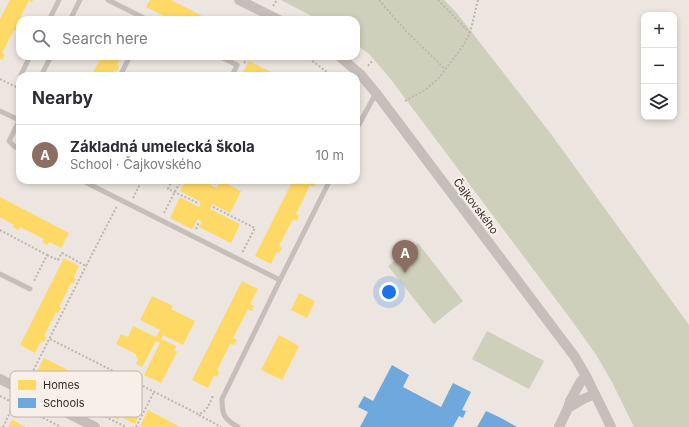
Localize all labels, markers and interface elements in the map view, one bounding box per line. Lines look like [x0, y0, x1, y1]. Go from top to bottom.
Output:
map controls [641, 12, 677, 120]
button: + [641, 12, 677, 48]
search box [16, 16, 360, 60]
icon: search [30, 27, 52, 49]
text: Search here [62, 29, 148, 48]
button: − [641, 48, 677, 84]
button: layers [641, 84, 677, 120]
text: Nearby [32, 88, 93, 108]
text: Základná umelecká škola [70, 137, 255, 156]
text: A [40, 147, 50, 163]
text: 10 m [315, 147, 344, 163]
text: School · Čajkovského [70, 156, 202, 172]
street label: Čajkovského [450, 175, 502, 237]
pin: A [392, 240, 418, 273]
your location [379, 282, 399, 302]
legend [10, 371, 142, 417]
text: Homes [43, 378, 80, 392]
text: Schools [43, 396, 85, 410]

